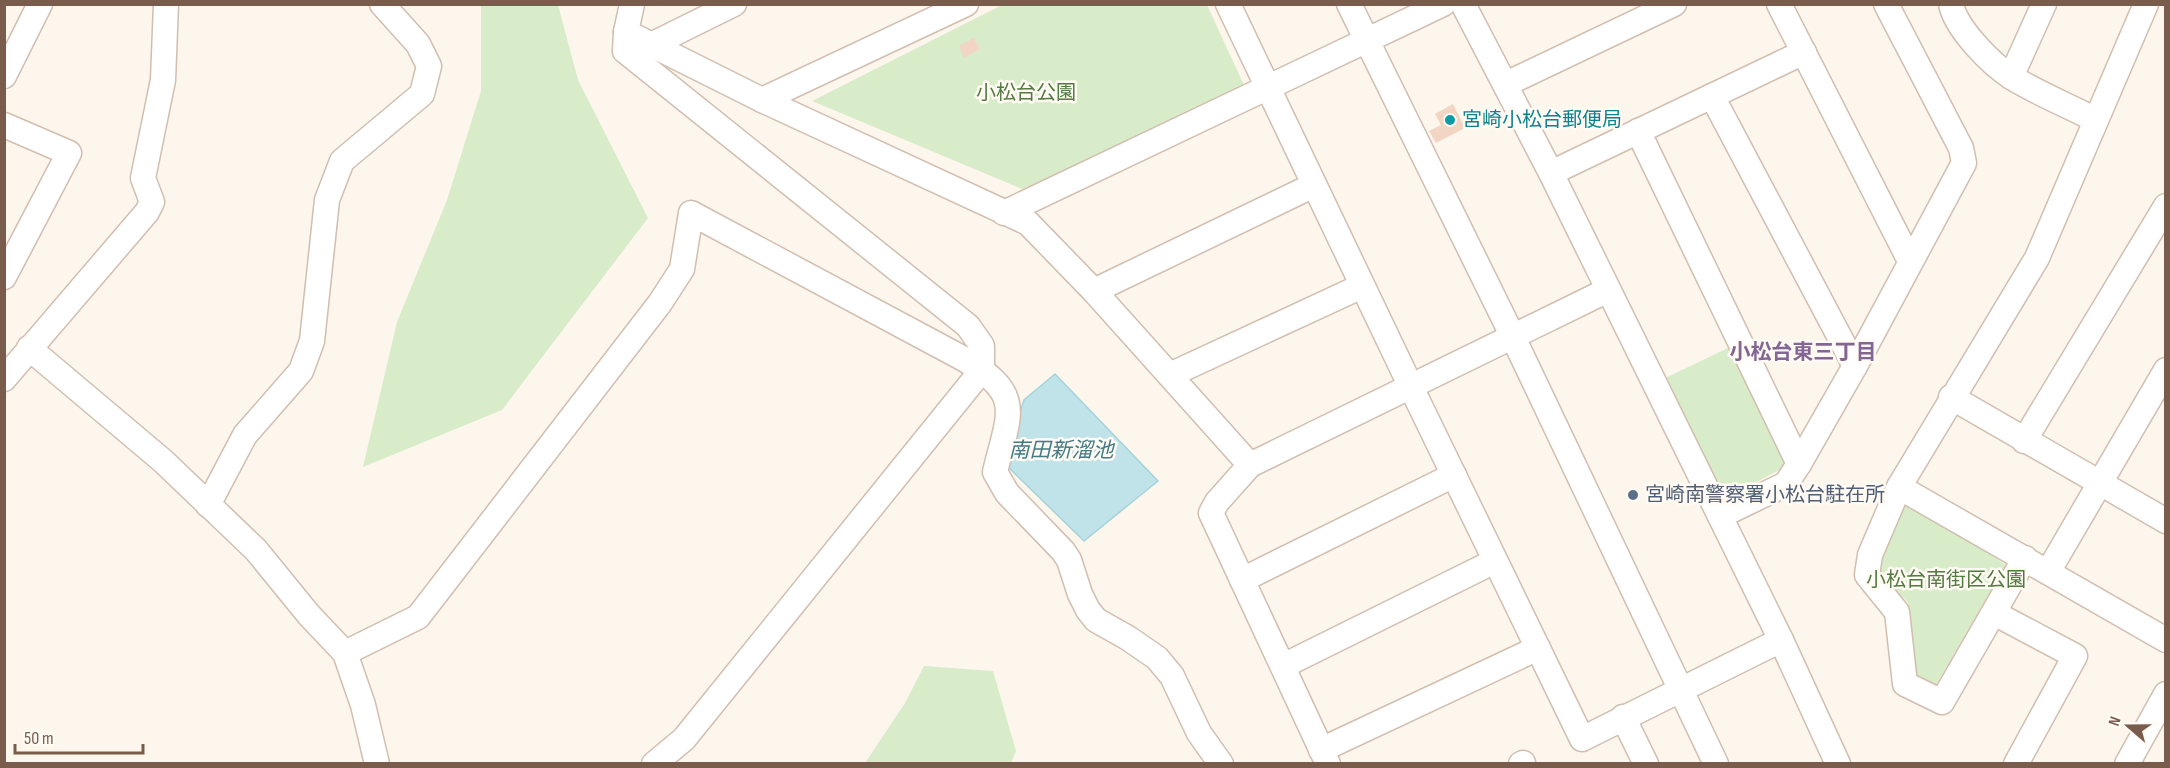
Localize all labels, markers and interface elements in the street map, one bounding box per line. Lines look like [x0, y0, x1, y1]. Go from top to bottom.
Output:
park label: 小松台公園 [976, 81, 1076, 105]
place label: 宮崎小松台郵便局 [1462, 108, 1622, 132]
marker: 宮崎小松台郵便局 [1443, 113, 1457, 127]
district label: 小松台東三丁目 [1730, 340, 1877, 365]
water label: 南田新溜池 [1009, 438, 1115, 463]
place label: 宮崎南警察署小松台駐在所 [1645, 483, 1885, 507]
marker: 宮崎南警察署小松台駐在所 [1626, 488, 1640, 502]
park label: 小松台南街区公園 [1866, 568, 2026, 592]
north arrow [2098, 696, 2158, 756]
text: N [2105, 714, 2126, 729]
scale bar [15, 717, 142, 755]
text: 50 m [24, 728, 54, 749]

